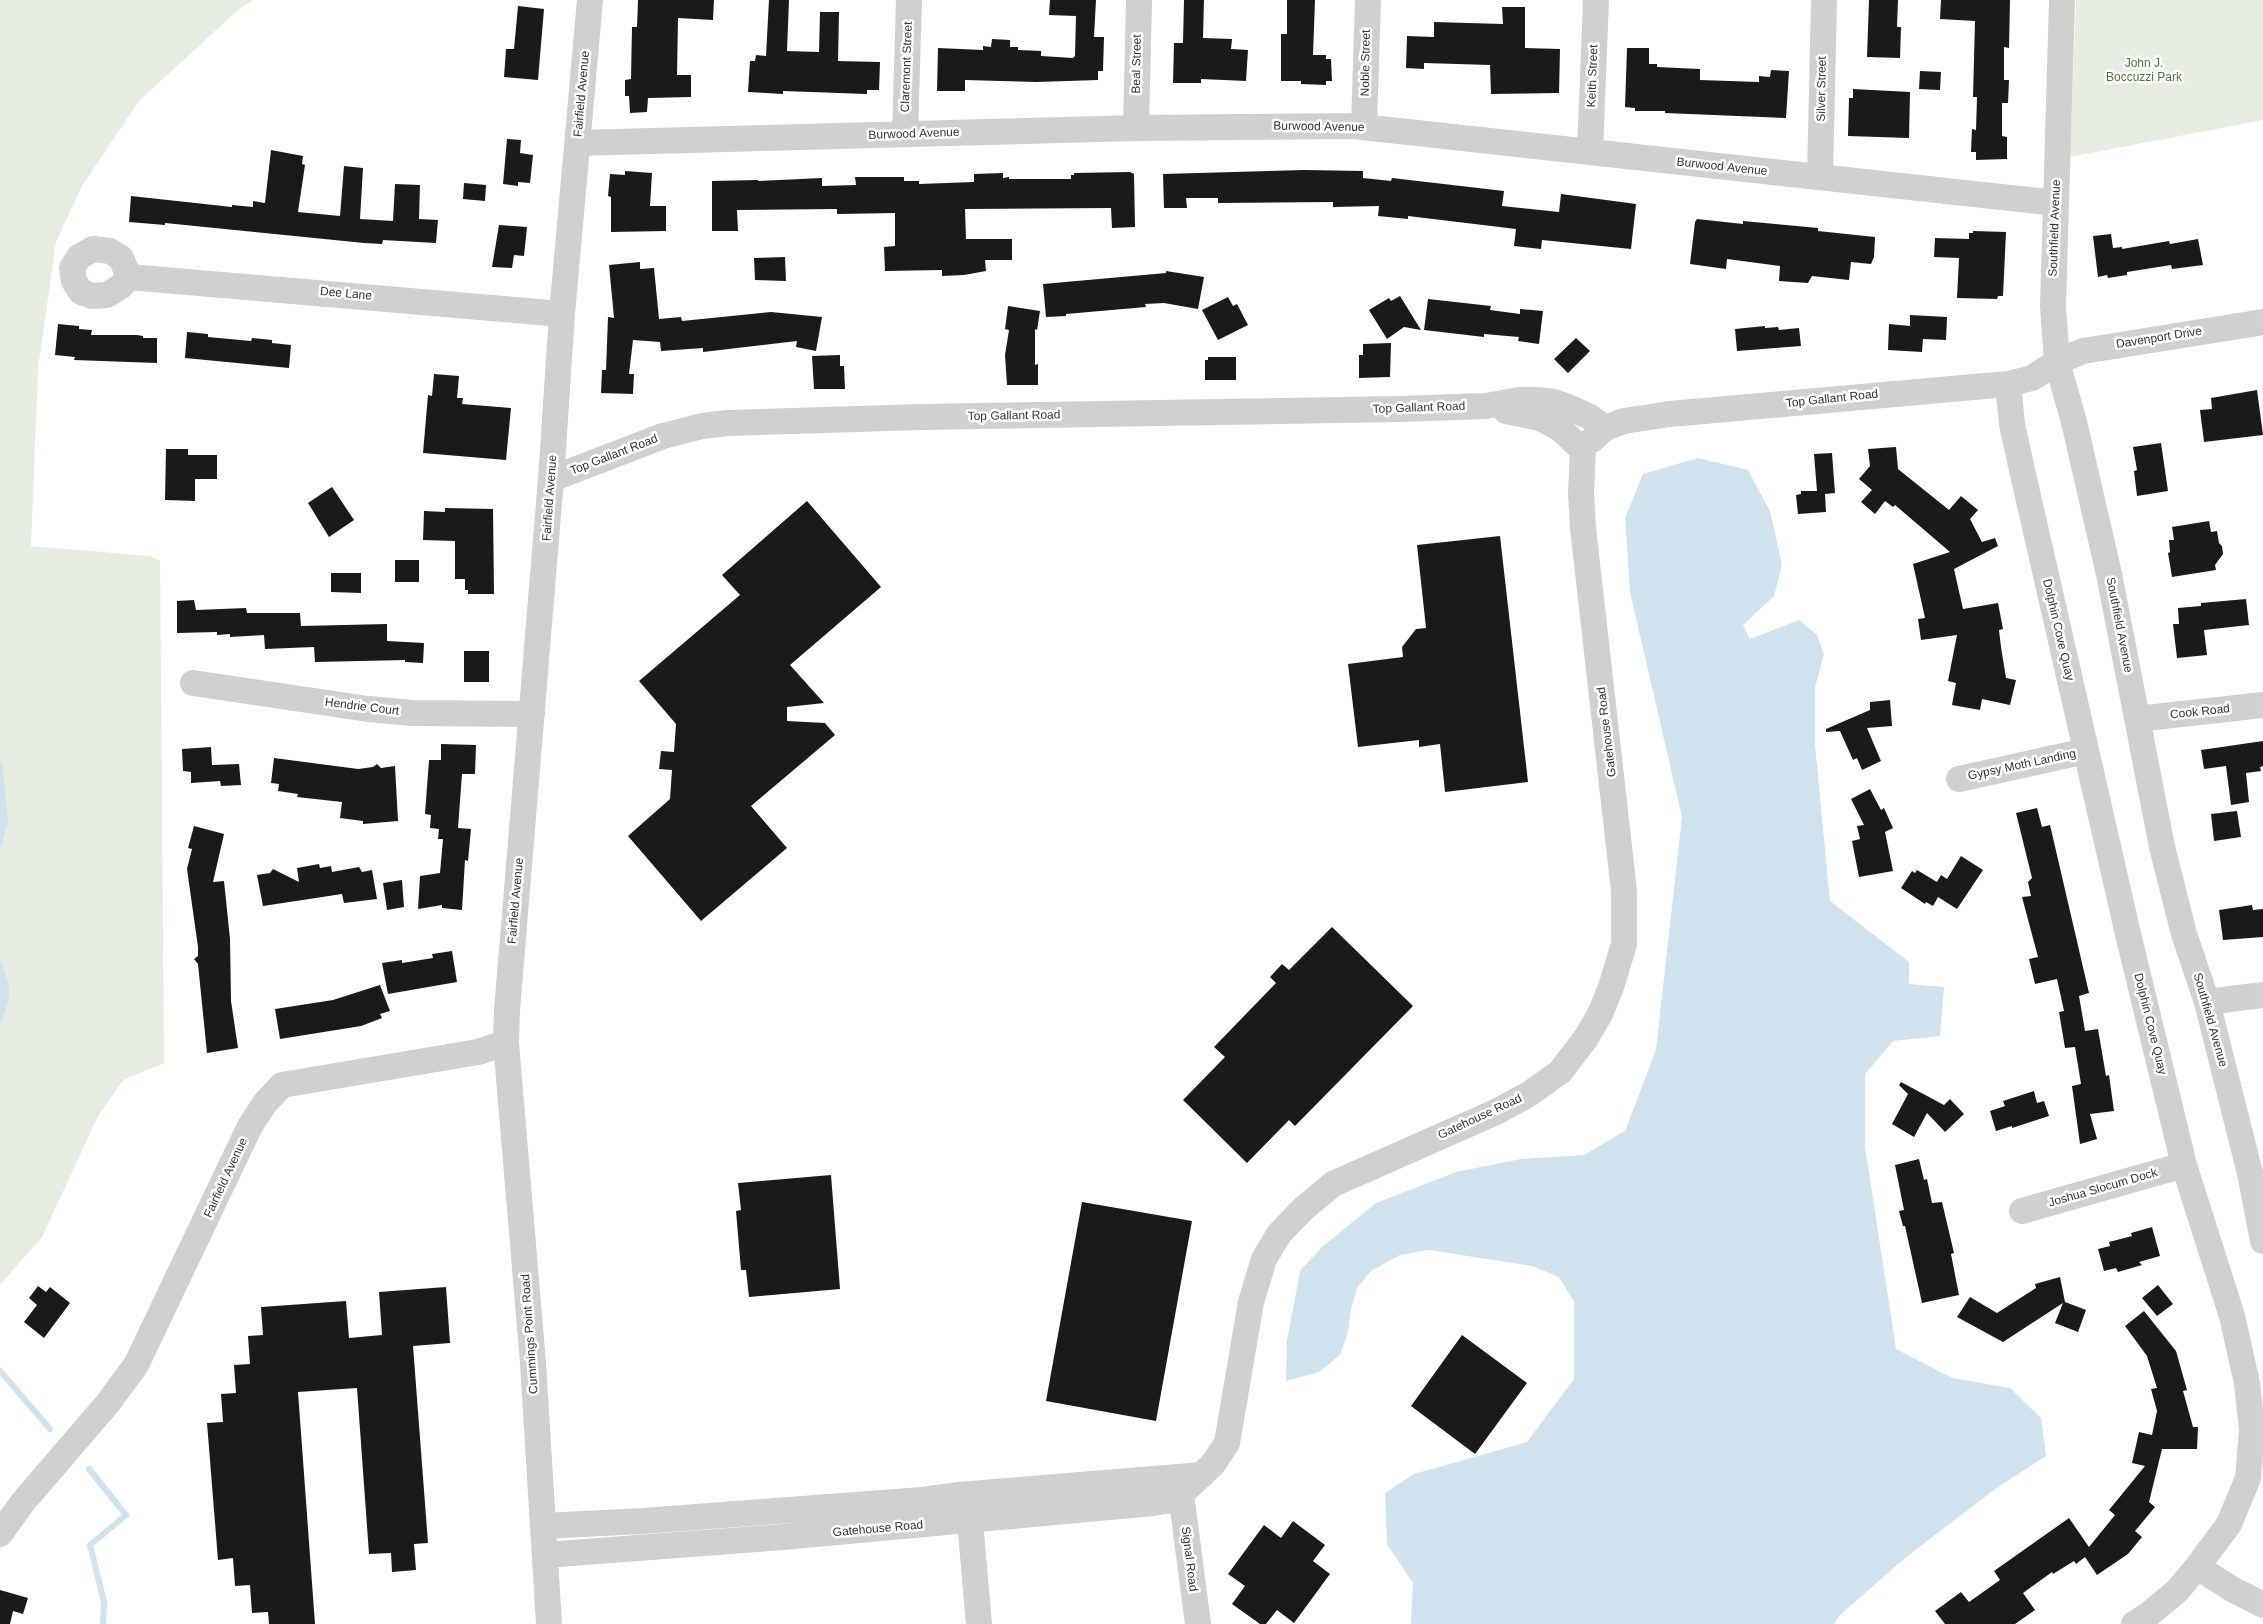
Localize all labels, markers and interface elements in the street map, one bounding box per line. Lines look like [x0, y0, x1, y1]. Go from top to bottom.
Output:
street label: Claremont Street [898, 21, 916, 113]
street label: Noble Street [1358, 30, 1374, 96]
street label: Beal Street [1129, 34, 1145, 94]
street label: Keith Street [1585, 44, 1601, 108]
street label: Fairfield Avenue [571, 50, 593, 138]
street label: Silver Street [1814, 56, 1830, 122]
park label: John J. Boccuzzi Park [2106, 57, 2182, 85]
street label: Burwood Avenue [1273, 119, 1365, 135]
street label: Burwood Avenue [868, 125, 960, 143]
street label: Burwood Avenue [1676, 155, 1768, 179]
street label: Southfield Avenue [2046, 179, 2064, 277]
street label: Dee Lane [319, 285, 373, 303]
street label: Davenport Drive [2115, 324, 2203, 352]
street label: Top Gallant Road [1785, 387, 1879, 411]
street label: Top Gallant Road [1372, 399, 1466, 417]
street label: Top Gallant Road [968, 408, 1060, 424]
street label: Top Gallant Road [568, 432, 660, 478]
street label: Fairfield Avenue [540, 454, 560, 542]
street label: Southfield Avenue [2103, 576, 2135, 674]
street label: Dolphin Cove Quay [2039, 578, 2077, 682]
street label: Gatehouse Road [1594, 686, 1620, 778]
street label: Hendrie Court [324, 695, 400, 719]
street label: Cook Road [2169, 702, 2231, 722]
street label: Gypsy Moth Landing [1967, 747, 2077, 783]
street label: Fairfield Avenue [505, 857, 527, 945]
street label: Southfield Avenue [2190, 971, 2230, 1069]
street label: Dolphin Cove Quay [2130, 972, 2170, 1076]
street label: Gatehouse Road [1436, 1091, 1524, 1143]
street label: Fairfield Avenue [201, 1136, 251, 1220]
street label: Joshua Slocum Dock [2047, 1166, 2159, 1210]
street label: Cummings Point Road [519, 1274, 541, 1394]
street label: Gatehouse Road [832, 1518, 924, 1540]
street label: Signal Road [1178, 1526, 1200, 1592]

